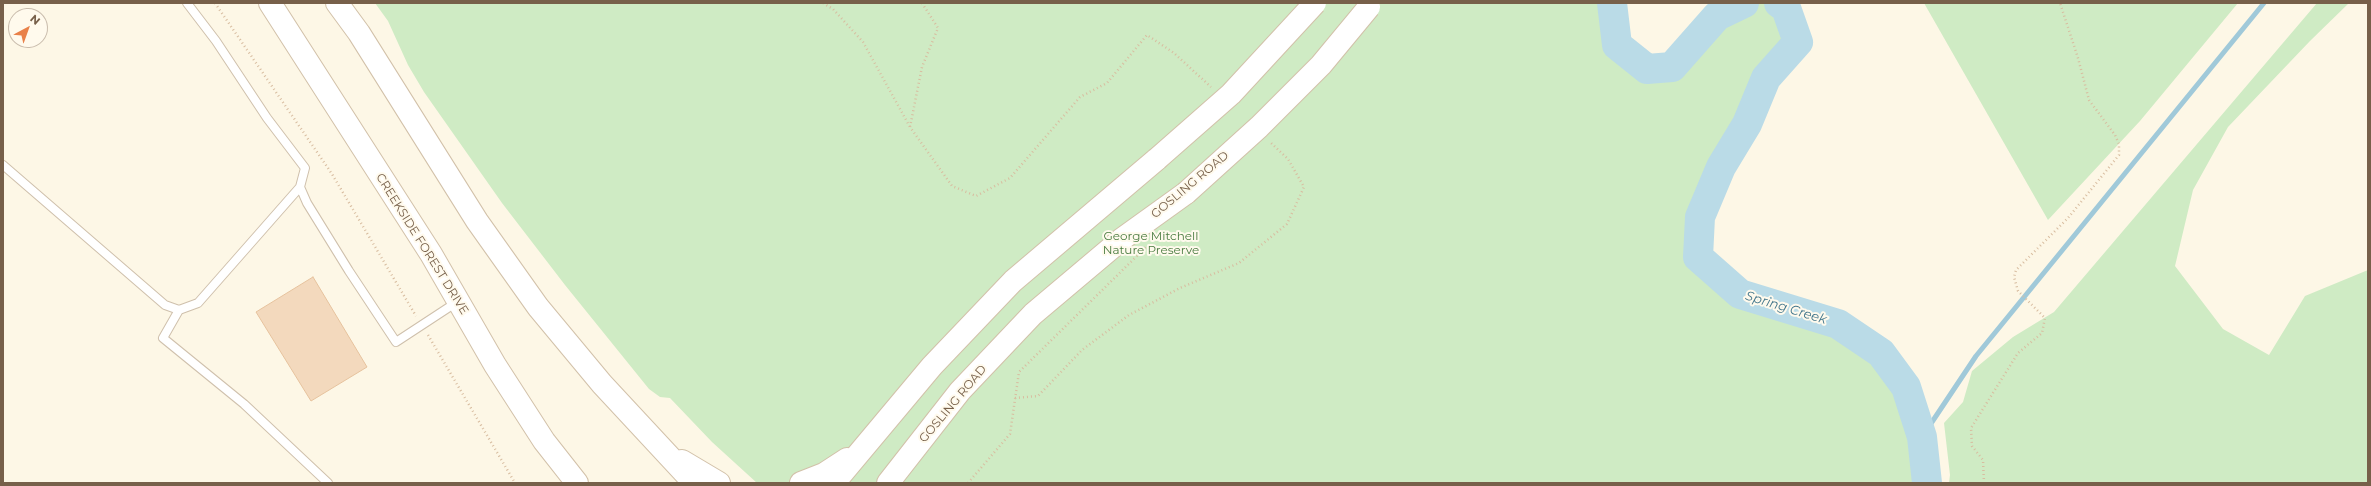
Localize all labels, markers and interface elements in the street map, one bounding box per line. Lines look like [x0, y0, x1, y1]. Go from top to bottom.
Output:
north arrow [8, 8, 48, 48]
text: N [27, 11, 43, 28]
street label: GOSLING ROAD [1148, 148, 1232, 222]
street label: CREEKSIDE FOREST DRIVE [373, 171, 471, 317]
park label: George Mitchell Nature Preserve [1103, 229, 1199, 257]
water label: Spring Creek [1743, 288, 1829, 328]
street label: GOSLING ROAD [916, 362, 990, 446]

